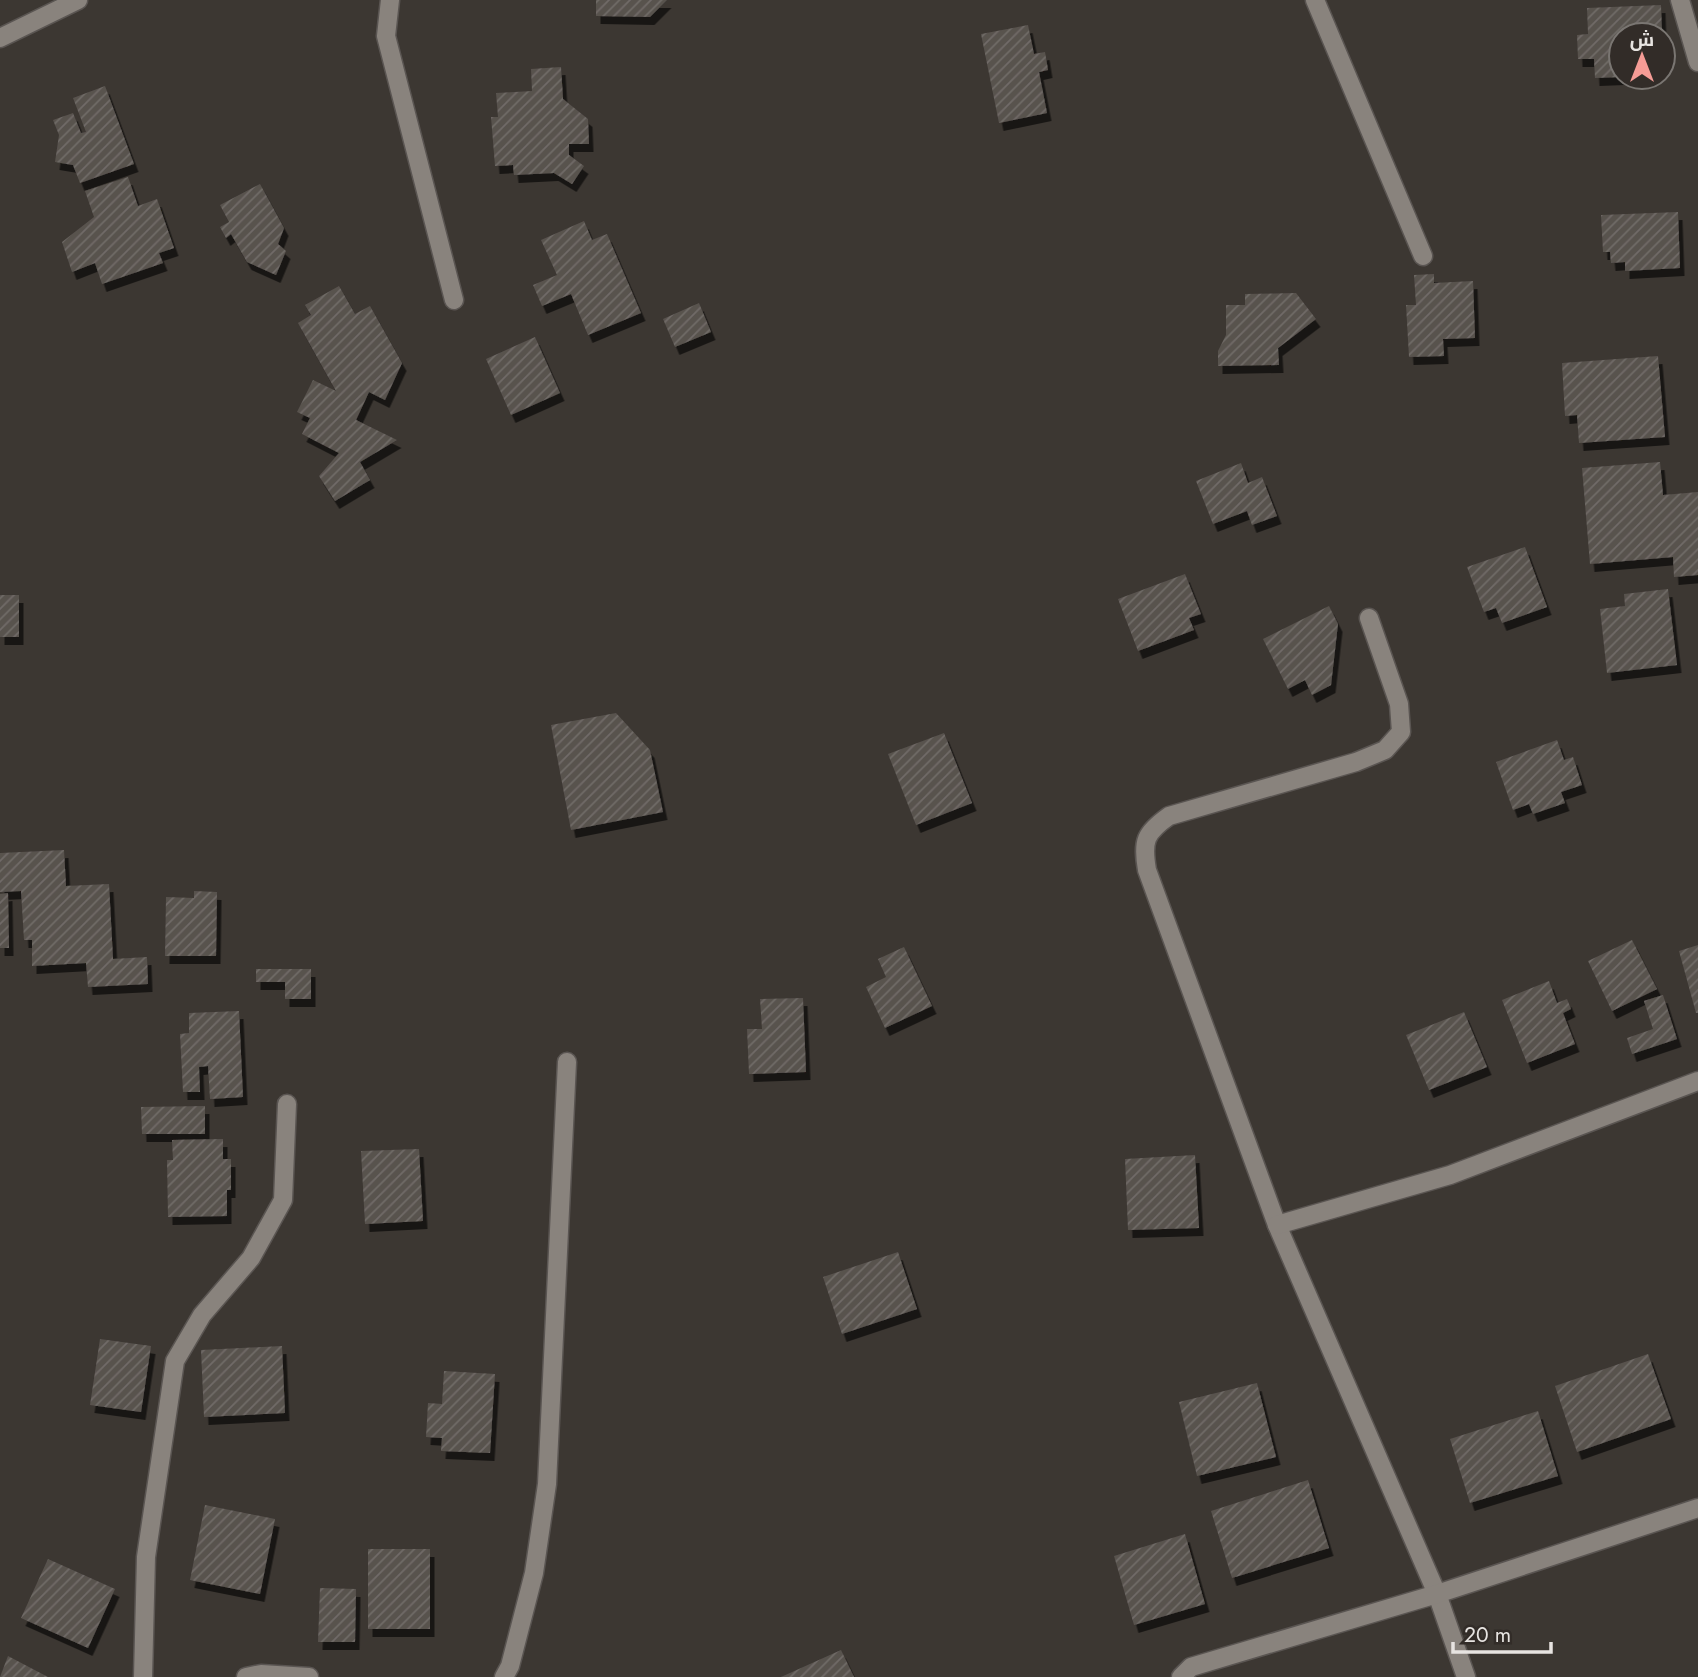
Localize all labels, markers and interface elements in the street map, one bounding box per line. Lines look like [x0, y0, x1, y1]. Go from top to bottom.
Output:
north arrow [1607, 21, 1677, 91]
text: ش [1630, 26, 1654, 53]
scale bar [1453, 1610, 1551, 1654]
text: 20 m [1464, 1620, 1511, 1650]

